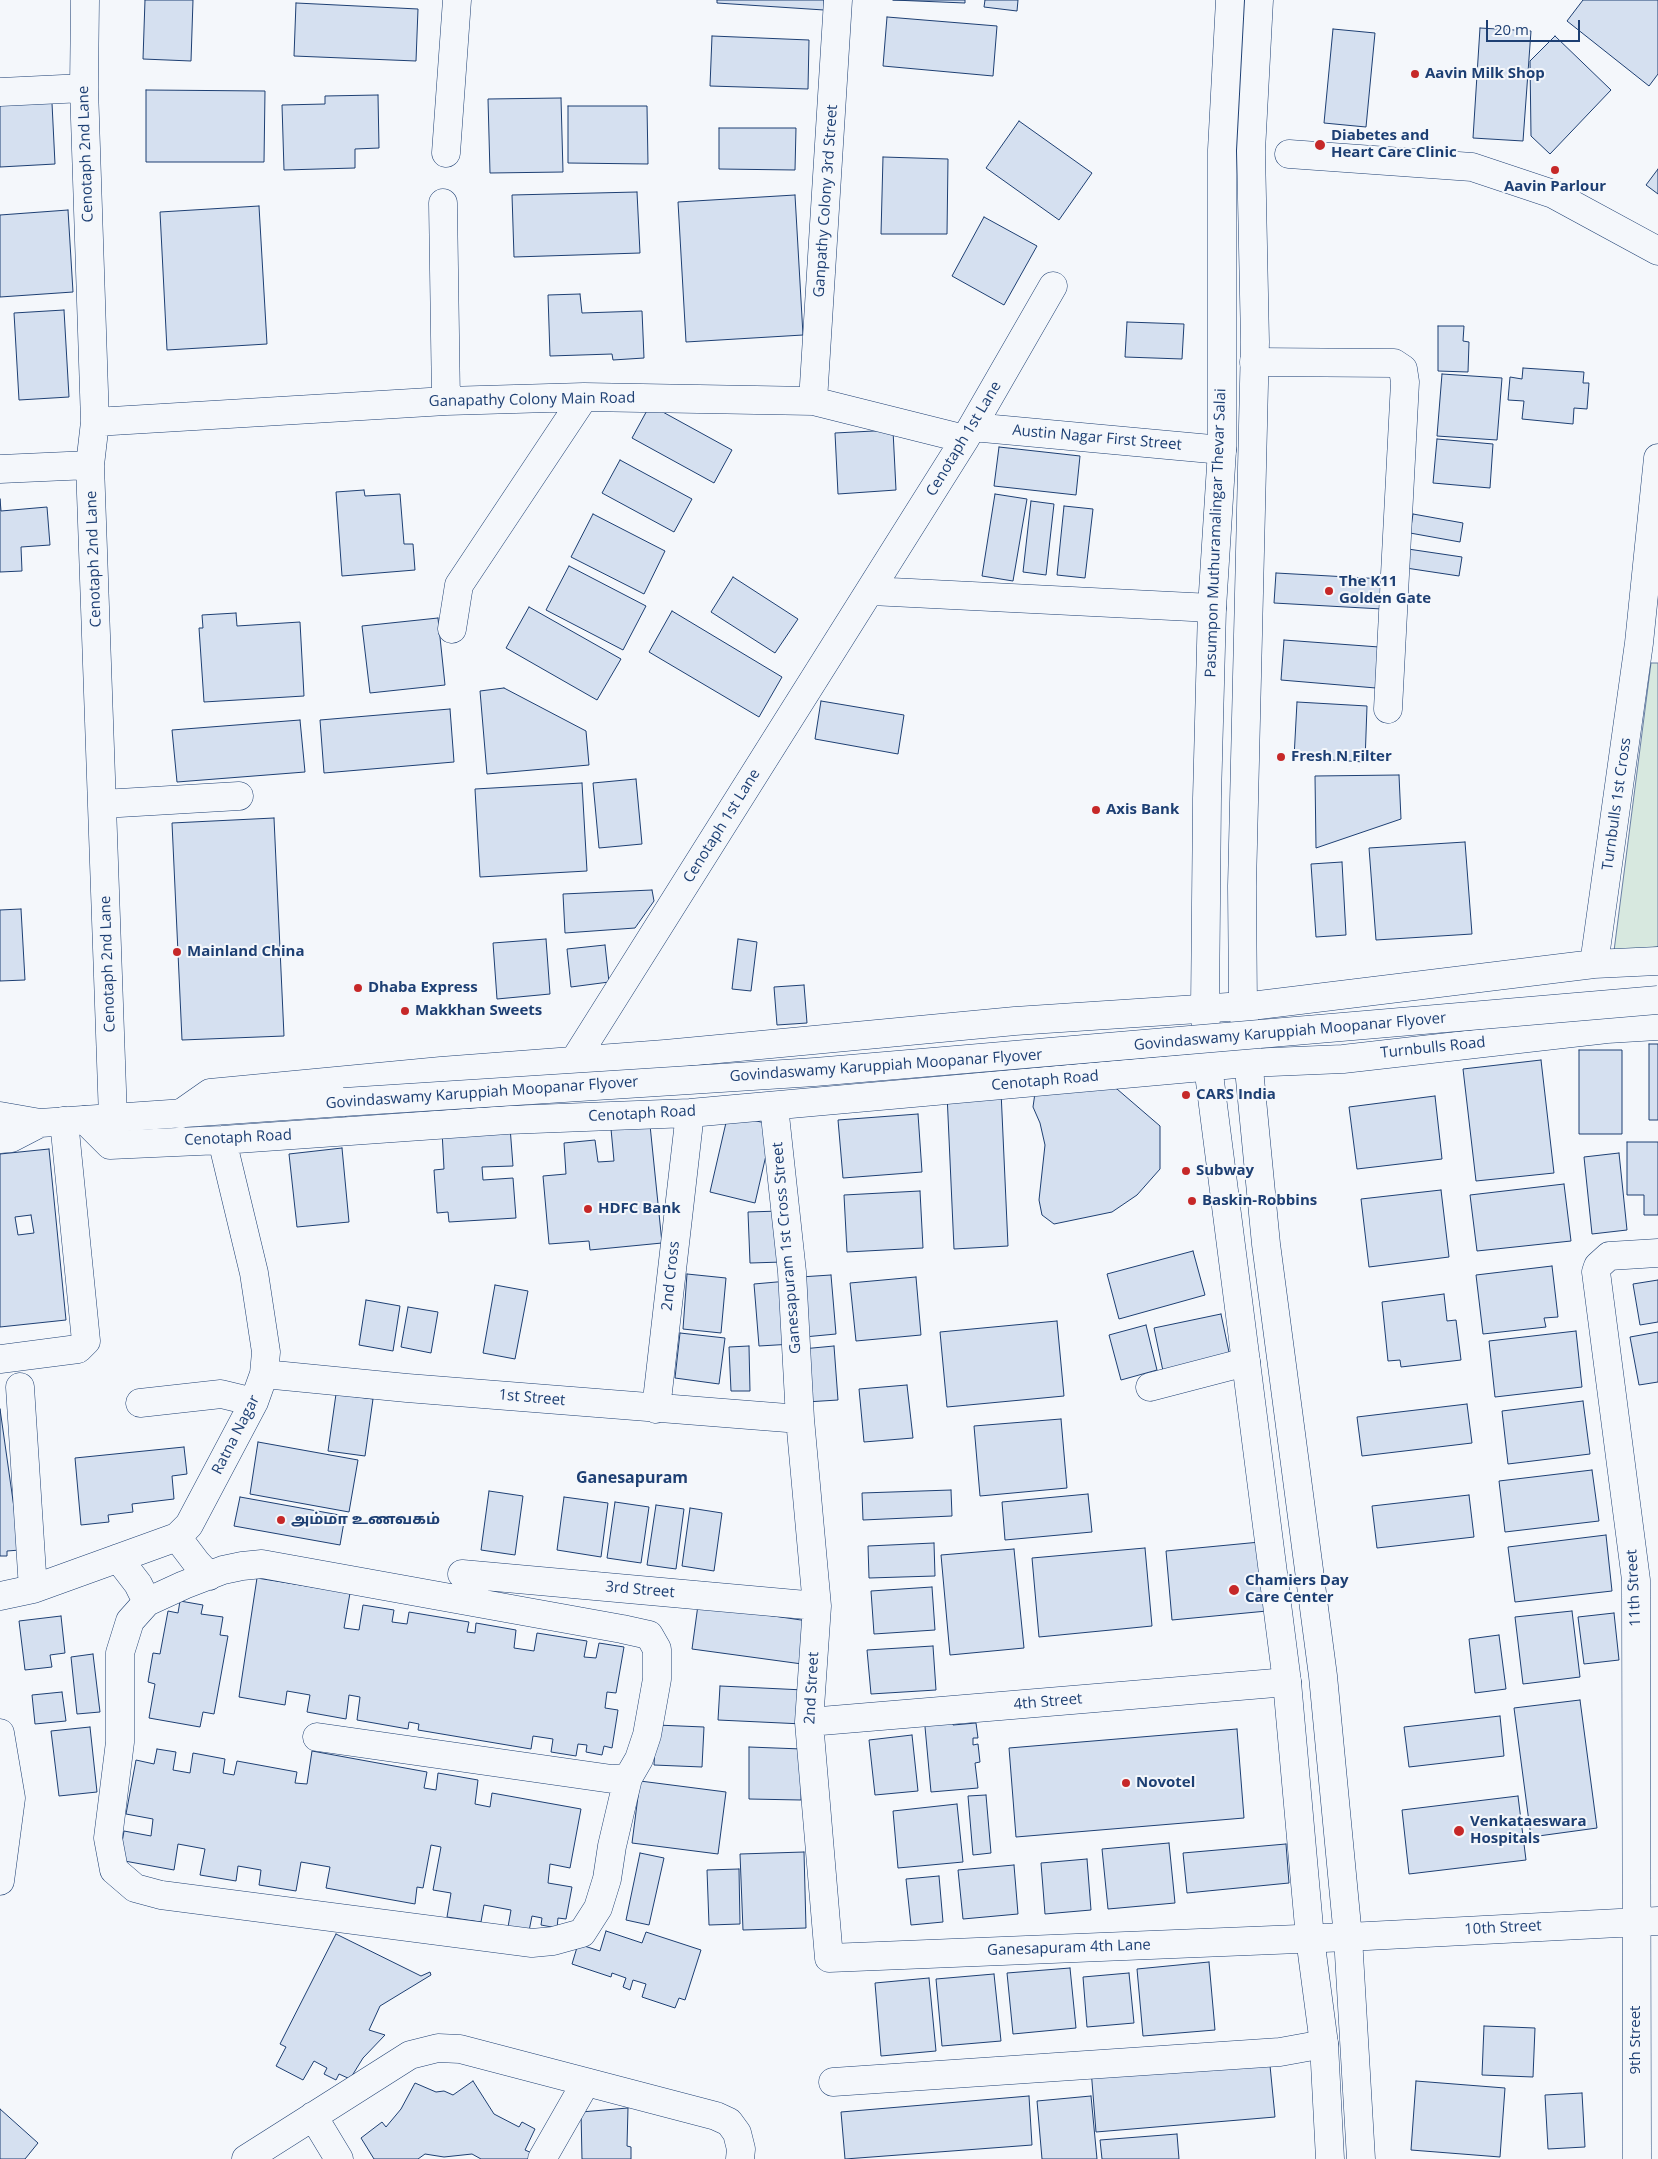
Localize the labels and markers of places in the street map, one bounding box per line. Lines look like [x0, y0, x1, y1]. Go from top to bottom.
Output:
place label: Aavin Milk Shop [1425, 65, 1545, 83]
marker: Aavin Milk Shop [1409, 68, 1421, 80]
place label: Diabetes and Heart Care Clinic [1331, 127, 1457, 162]
marker: Diabetes and Heart Care Clinic [1313, 138, 1327, 152]
marker: Aavin Parlour [1549, 164, 1561, 176]
place label: Aavin Parlour [1504, 178, 1606, 196]
place label: The K11 Golden Gate [1339, 573, 1431, 608]
marker: The K11 Golden Gate [1323, 585, 1335, 597]
place label: Fresh N Filter [1291, 748, 1392, 766]
marker: Fresh N Filter [1275, 751, 1287, 763]
place label: Axis Bank [1106, 801, 1179, 819]
marker: Axis Bank [1090, 804, 1102, 816]
place label: Mainland China [187, 943, 304, 961]
marker: Mainland China [171, 946, 183, 958]
place label: Dhaba Express [368, 979, 478, 997]
marker: Dhaba Express [352, 982, 364, 994]
place label: Makkhan Sweets [415, 1002, 542, 1020]
marker: Makkhan Sweets [399, 1005, 411, 1017]
place label: CARS India [1196, 1086, 1276, 1104]
marker: CARS India [1180, 1089, 1192, 1101]
place label: Subway [1196, 1162, 1254, 1180]
marker: Subway [1180, 1165, 1192, 1177]
place label: Baskin-Robbins [1202, 1192, 1317, 1210]
marker: Baskin-Robbins [1186, 1195, 1198, 1207]
place label: HDFC Bank [598, 1200, 681, 1218]
marker: HDFC Bank [582, 1203, 594, 1215]
place label: அம்மா உணவகம் [291, 1511, 440, 1529]
marker: அம்மா உணவகம் [275, 1514, 287, 1526]
place label: Chamiers Day Care Center [1245, 1572, 1349, 1607]
marker: Chamiers Day Care Center [1227, 1583, 1241, 1597]
place label: Novotel [1136, 1774, 1195, 1792]
marker: Novotel [1120, 1777, 1132, 1789]
place label: Venkataeswara Hospitals [1470, 1813, 1586, 1848]
marker: Venkataeswara Hospitals [1452, 1824, 1466, 1838]

